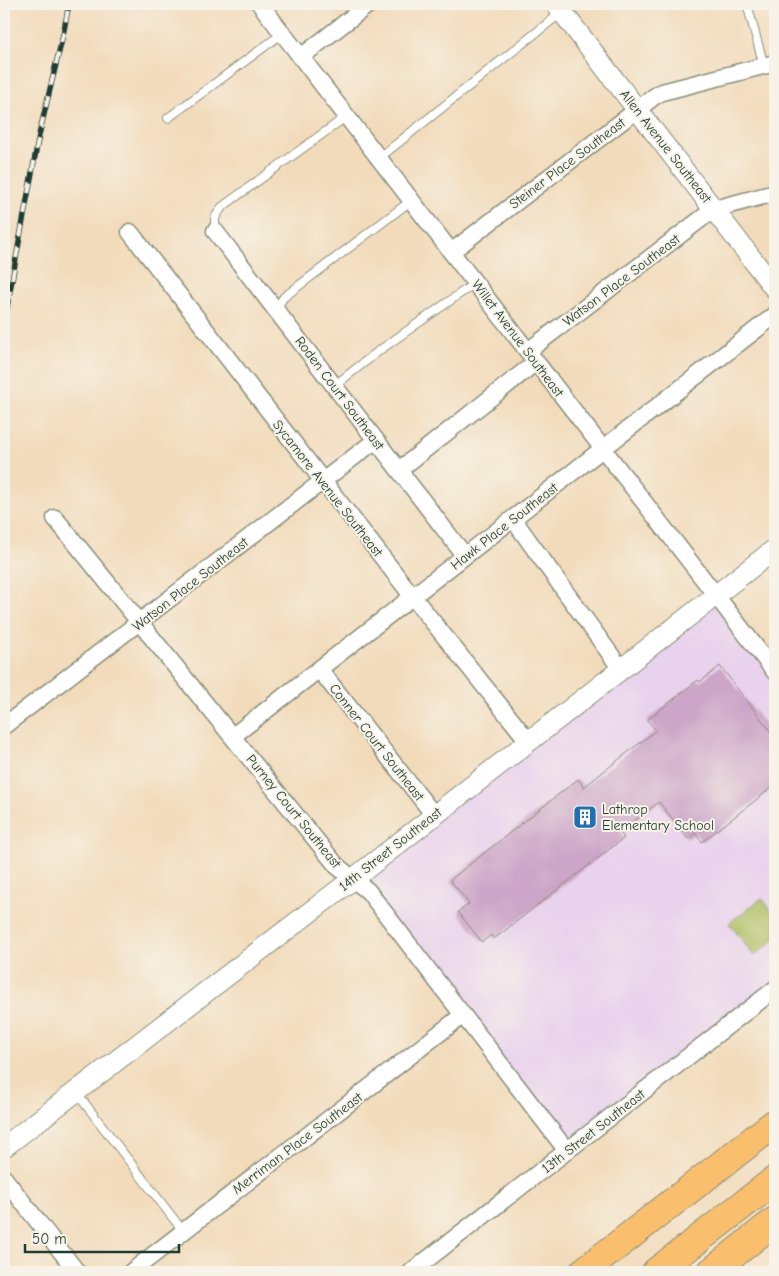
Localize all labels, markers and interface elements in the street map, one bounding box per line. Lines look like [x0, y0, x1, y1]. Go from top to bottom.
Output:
street label: Allen Avenue Southeast [616, 86, 716, 207]
street label: Steiner Place Southeast [506, 114, 629, 213]
street label: Watson Place Southeast [559, 230, 684, 330]
street label: Willet Avenue Southeast [468, 276, 568, 401]
street label: Roden Court Southeast [291, 333, 388, 454]
street label: Sycamore Avenue Southeast [269, 417, 387, 561]
street label: Hawk Place Southeast [447, 479, 562, 574]
street label: Watson Place Southeast [129, 533, 252, 635]
street label: Conner Court Southeast [326, 680, 428, 805]
street label: Purney Court Southeast [242, 751, 345, 872]
place label: Lathrop Elementary School [602, 801, 714, 834]
street label: 14th Street Southeast [335, 803, 446, 895]
building icon: Lathrop Elementary School [572, 804, 598, 830]
street label: 13th Street Southeast [538, 1085, 649, 1177]
street label: Merriman Place Southeast [229, 1088, 367, 1198]
scale bar [25, 1221, 179, 1253]
text: 50 m [32, 1230, 67, 1248]

